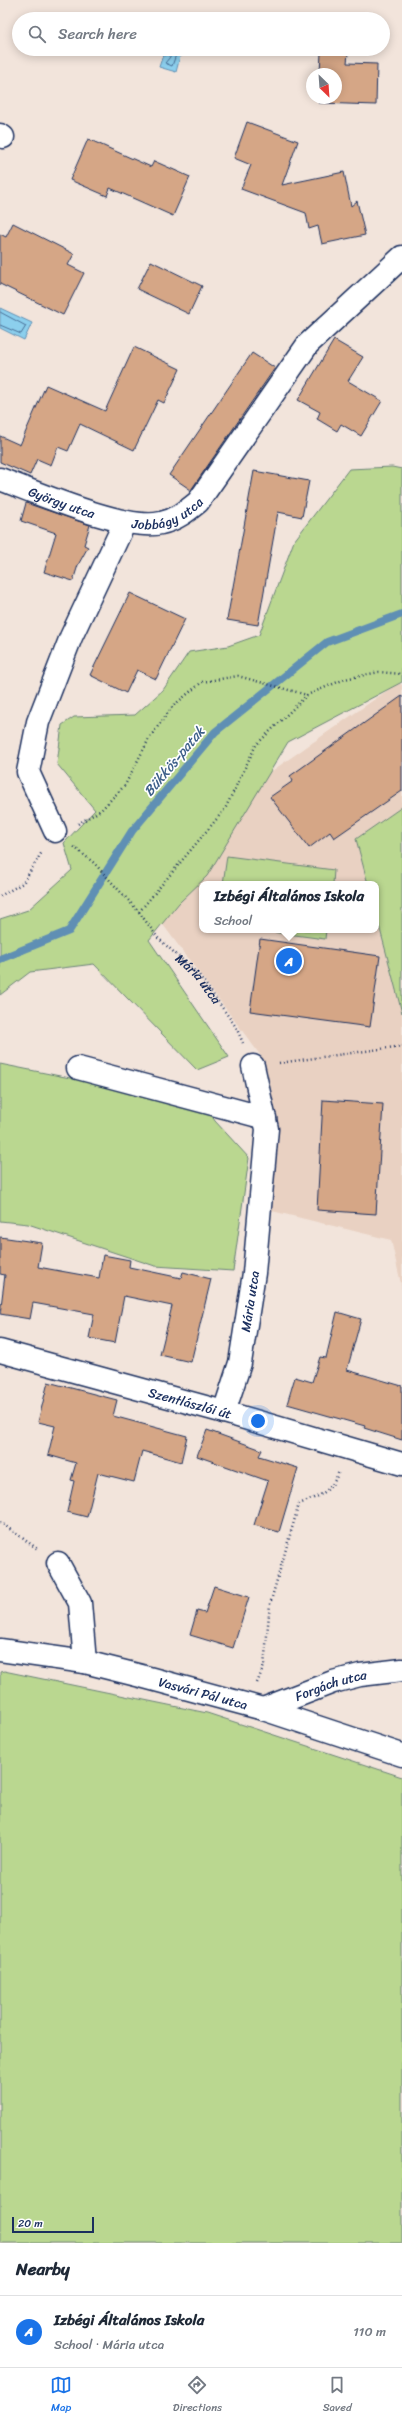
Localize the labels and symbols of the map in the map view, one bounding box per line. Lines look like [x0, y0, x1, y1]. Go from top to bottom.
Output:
north arrow [306, 68, 342, 104]
street label: György utca [25, 480, 98, 525]
street label: Jobbágy utca [129, 492, 210, 536]
water label: Bükkös-patak [137, 719, 212, 802]
pin: A [276, 946, 302, 976]
street label: Mária utca [170, 948, 228, 1009]
street label: Mária utca [234, 1269, 266, 1334]
street label: Szentlászlói út [146, 1381, 235, 1426]
your location [248, 1411, 268, 1431]
street label: Forgách utca [291, 1663, 368, 1708]
street label: Vasvári Pál utca [156, 1670, 251, 1716]
scale bar [12, 2215, 94, 2234]

